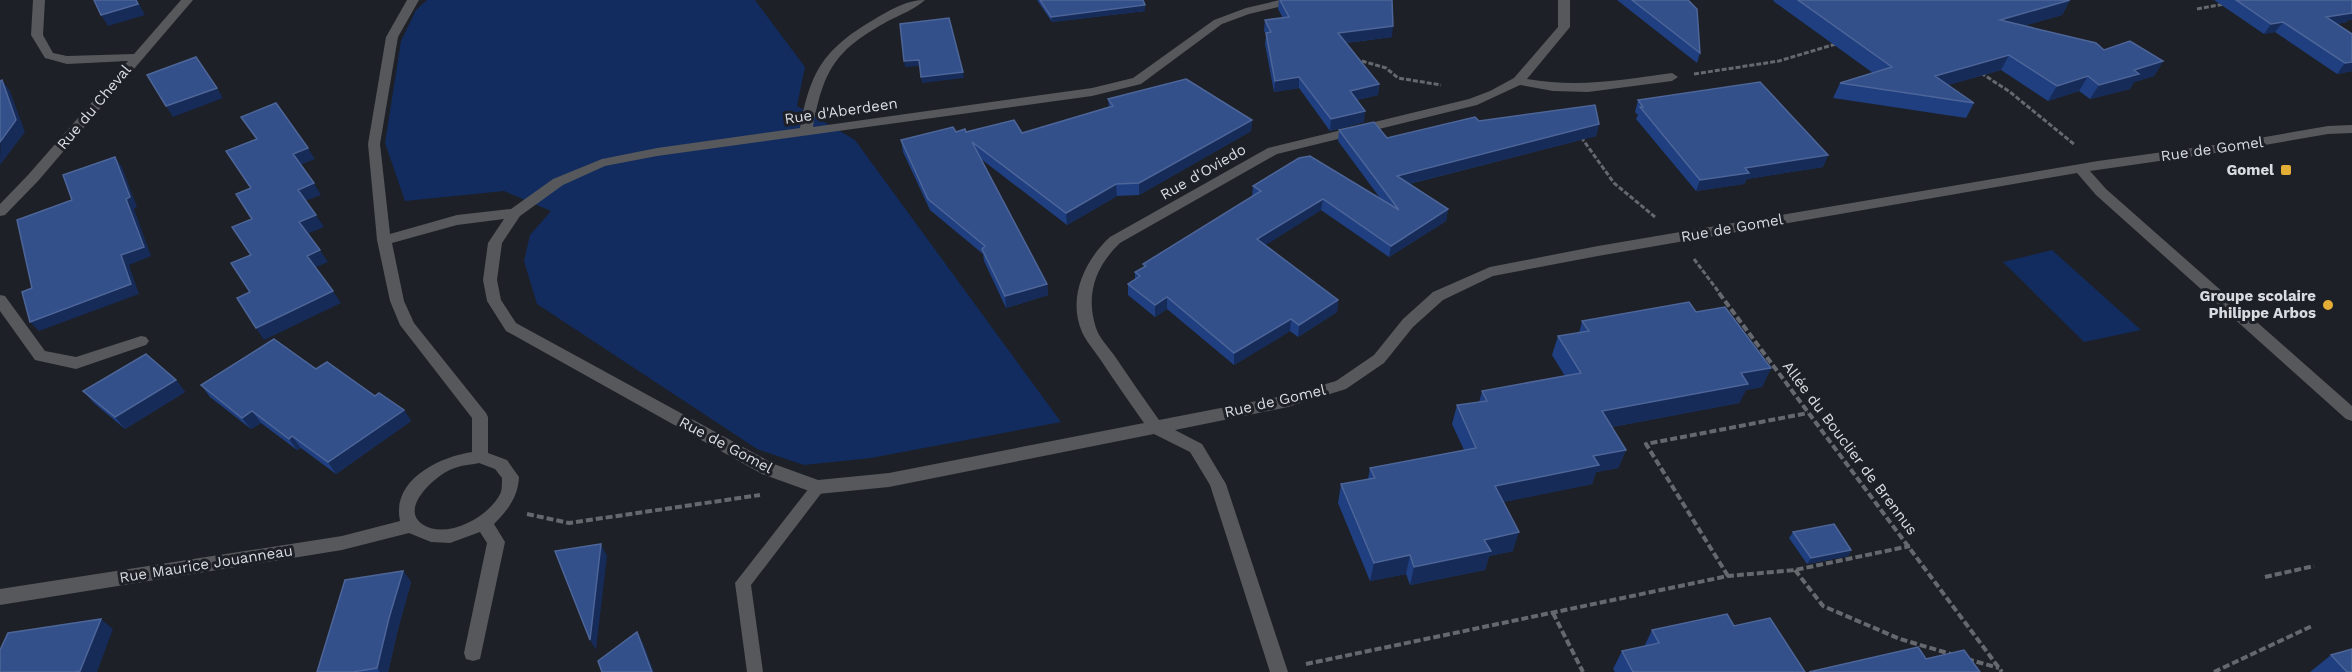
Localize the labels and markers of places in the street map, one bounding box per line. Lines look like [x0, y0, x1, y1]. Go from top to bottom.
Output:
place label: Gomel [2226, 161, 2274, 179]
marker: Gomel [2279, 163, 2293, 177]
place label: Groupe scolaire Philippe Arbos [2200, 287, 2316, 322]
marker: Groupe scolaire Philippe Arbos [2321, 298, 2335, 312]

